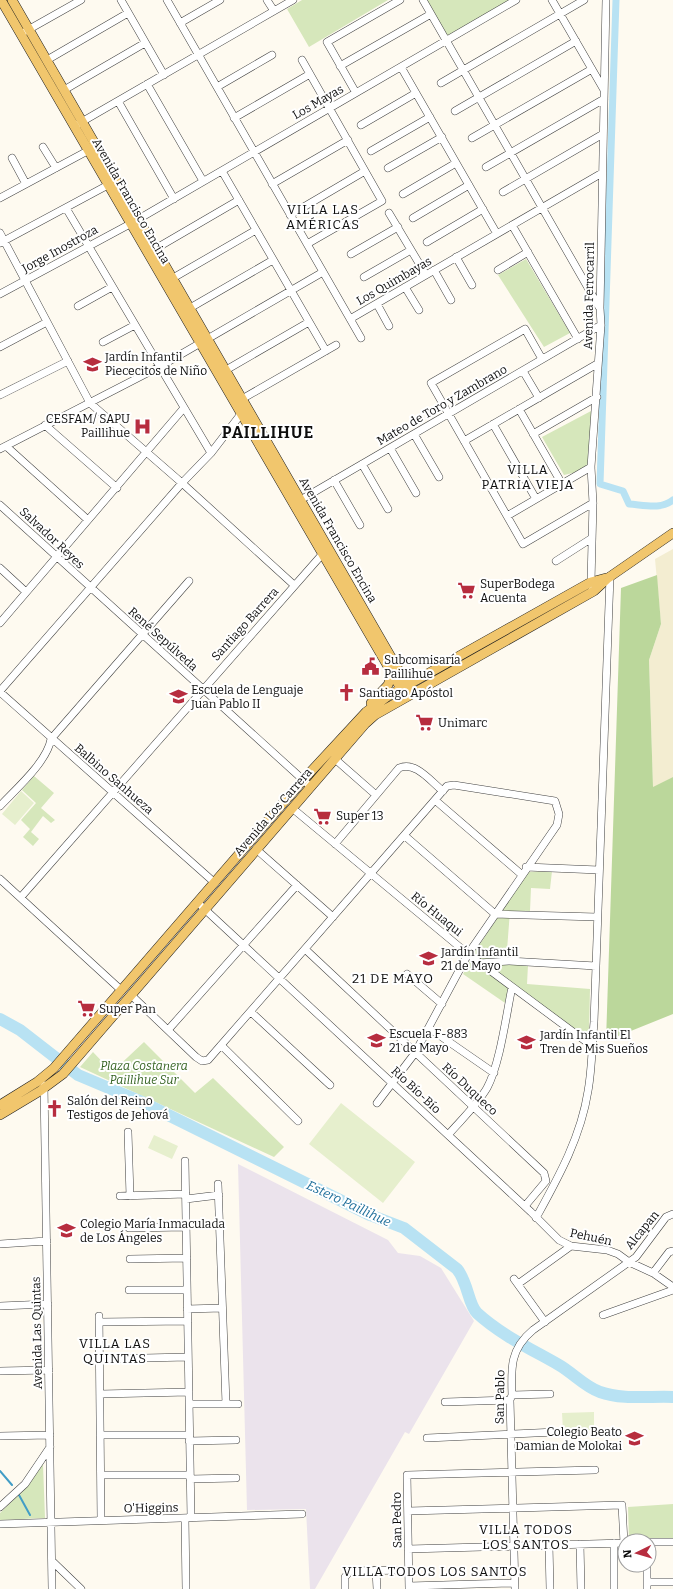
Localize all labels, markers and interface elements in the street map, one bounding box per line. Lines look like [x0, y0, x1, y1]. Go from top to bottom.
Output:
street label: Los Mayas [290, 82, 346, 122]
street label: Avenida Francisco Encina [89, 136, 173, 267]
district label: VILLA LAS AMÉRICAS [286, 202, 360, 232]
street label: Jorge Inostroza [19, 222, 101, 276]
street label: Avenida Ferrocarril [581, 242, 597, 350]
street label: Los Quimbayas [354, 254, 434, 308]
place label: Jardín Infantil Piececitos de Niño [104, 350, 207, 378]
school or university icon: Jardín Infantil Piececitos de Niño [82, 354, 102, 374]
street label: Mateo de Toro y Zambrano [374, 362, 510, 448]
place label: CESFAM/ SAPU Paillihue [46, 412, 130, 440]
hospital icon: CESFAM/ SAPU Paillihue [133, 416, 153, 436]
district label: PAILLIHUE [222, 423, 314, 442]
district label: VILLA PATRIA VIEJA [481, 462, 575, 492]
street label: Avenida Francisco Encina [296, 475, 380, 606]
street label: Salvador Reyes [17, 504, 87, 572]
place label: SuperBodega Acuenta [480, 577, 555, 605]
supermarket icon: SuperBodega Acuenta [457, 581, 477, 601]
street label: Santiago Barrera [209, 584, 282, 663]
street label: René Sepúlveda [125, 604, 201, 674]
place label: Subcomisaría Paillihue [384, 653, 461, 681]
public building icon: Subcomisaría Paillihue [361, 657, 381, 677]
place label: Escuela de Lenguaje Juan Pablo II [190, 683, 303, 711]
church icon: Santiago Apóstol [336, 683, 356, 703]
place label: Santiago Apóstol [359, 686, 453, 700]
school or university icon: Escuela de Lenguaje Juan Pablo II [168, 687, 188, 707]
supermarket icon: Unimarc [415, 713, 435, 733]
place label: Unimarc [438, 716, 487, 730]
street label: Balbino Sanhueza [72, 741, 157, 817]
street label: Avenida Los Carrera [231, 765, 315, 859]
supermarket icon: Super 13 [313, 806, 333, 826]
place label: Super 13 [336, 809, 384, 823]
street label: Río Huaqui [408, 889, 466, 939]
place label: Jardín Infantil 21 de Mayo [440, 945, 519, 973]
school or university icon: Jardín Infantil 21 de Mayo [418, 949, 438, 969]
district label: 21 DE MAYO [352, 971, 434, 986]
supermarket icon: Super Pan [76, 999, 96, 1019]
place label: Super Pan [99, 1002, 156, 1016]
place label: Escuela F-883 21 de Mayo [389, 1027, 468, 1055]
place label: Jardín Infantil El Tren de Mis Sueños [539, 1028, 648, 1056]
school or university icon: Escuela F-883 21 de Mayo [366, 1031, 386, 1051]
school or university icon: Jardín Infantil El Tren de Mis Sueños [517, 1032, 537, 1052]
park label: Plaza Costanera Paillihue Sur [100, 1059, 188, 1087]
street label: Río Duqueco [440, 1060, 501, 1118]
street label: Río Bío-Bío [389, 1064, 444, 1116]
place label: Salón del Reino Testigos de Jehová [67, 1094, 169, 1122]
church icon: Salón del Reino Testigos de Jehová [44, 1098, 64, 1118]
water label: Estero Paillihue [304, 1177, 394, 1230]
street label: Alcapan [622, 1208, 662, 1252]
place label: Colegio María Inmaculada de Los Ángeles [80, 1217, 225, 1245]
school or university icon: Colegio María Inmaculada de Los Ángeles [57, 1221, 77, 1241]
street label: Pehuén [569, 1226, 614, 1248]
street label: Avenida Las Quintas [29, 1276, 45, 1390]
district label: VILLA LAS QUINTAS [79, 1336, 151, 1366]
street label: San Pablo [493, 1370, 507, 1424]
place label: Colegio Beato Damian de Molokai [515, 1425, 622, 1453]
school or university icon: Colegio Beato Damian de Molokai [625, 1429, 645, 1449]
street label: San Pedro [390, 1492, 404, 1548]
street label: O'Higgins [123, 1501, 179, 1515]
district label: VILLA TODOS LOS SANTOS [479, 1522, 573, 1552]
north arrow [617, 1533, 657, 1573]
text: N [621, 1549, 634, 1559]
district label: VILLA TODOS LOS SANTOS [343, 1564, 527, 1579]

